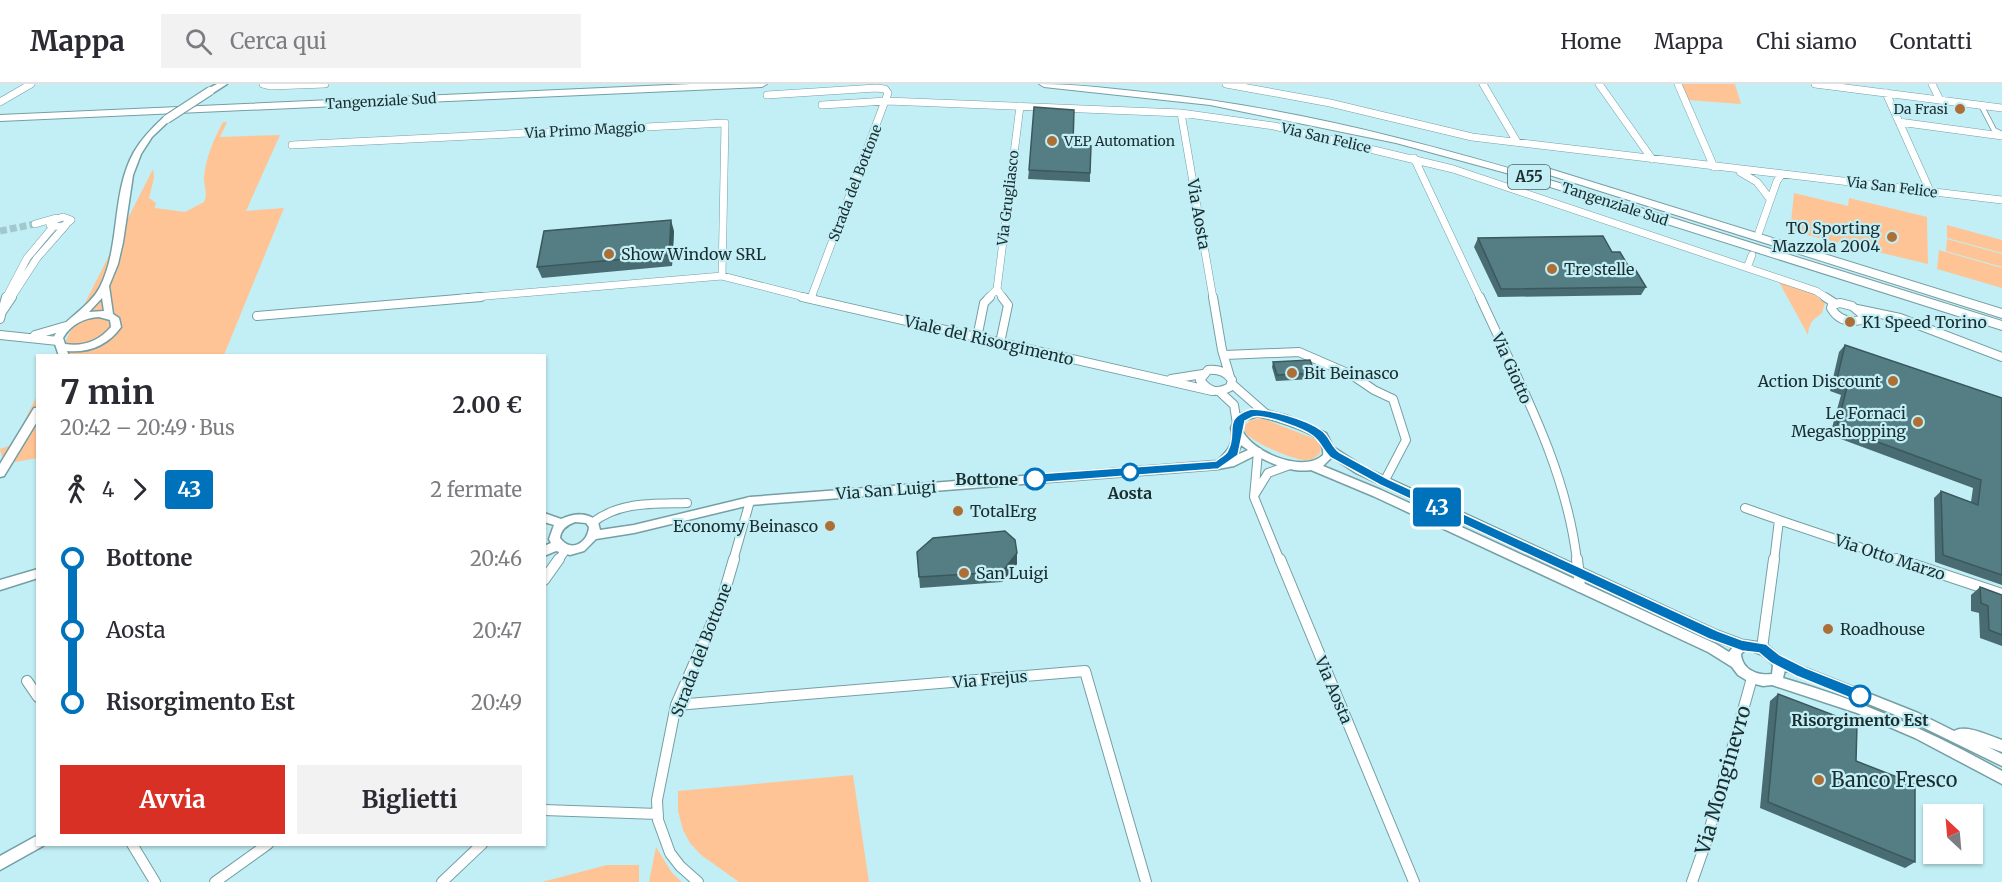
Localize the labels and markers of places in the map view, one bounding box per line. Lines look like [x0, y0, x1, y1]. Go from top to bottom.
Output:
place label: Da Frasi [1893, 100, 1948, 118]
marker: Da Frasi [1953, 102, 1967, 116]
place label: VEP Automation [1063, 132, 1175, 150]
marker: VEP Automation [1045, 134, 1059, 148]
place label: TO Sporting Mazzola 2004 [1772, 218, 1880, 256]
marker: TO Sporting Mazzola 2004 [1885, 230, 1899, 244]
place label: Show Window SRL [621, 244, 766, 264]
marker: Show Window SRL [602, 247, 616, 261]
place label: Tre stelle [1564, 259, 1634, 279]
marker: Tre stelle [1545, 262, 1559, 276]
place label: K1 Speed Torino [1862, 312, 1987, 332]
marker: K1 Speed Torino [1843, 315, 1857, 329]
place label: Bit Beinasco [1304, 363, 1399, 383]
marker: Bit Beinasco [1285, 366, 1299, 380]
place label: Action Discount [1757, 371, 1882, 391]
marker: Action Discount [1886, 374, 1900, 388]
place label: Le Fornaci Megashopping [1791, 403, 1906, 441]
marker: Le Fornaci Megashopping [1911, 415, 1925, 429]
marker: Aosta [1121, 463, 1139, 481]
marker: Bottone [1024, 468, 1046, 490]
place label: Bottone [955, 469, 1018, 489]
place label: Aosta [1107, 483, 1152, 503]
place label: TotalErg [970, 501, 1037, 521]
marker: TotalErg [951, 504, 965, 518]
place label: Economy Beinasco [673, 516, 818, 536]
marker: Economy Beinasco [823, 519, 837, 533]
place label: San Luigi [976, 563, 1048, 583]
marker: San Luigi [957, 566, 971, 580]
place label: Roadhouse [1840, 619, 1925, 639]
marker: Roadhouse [1821, 622, 1835, 636]
marker: Risorgimento Est [1849, 685, 1871, 707]
place label: Risorgimento Est [1791, 710, 1929, 730]
place label: Banco Fresco [1831, 767, 1958, 792]
marker: Banco Fresco [1812, 773, 1826, 787]

